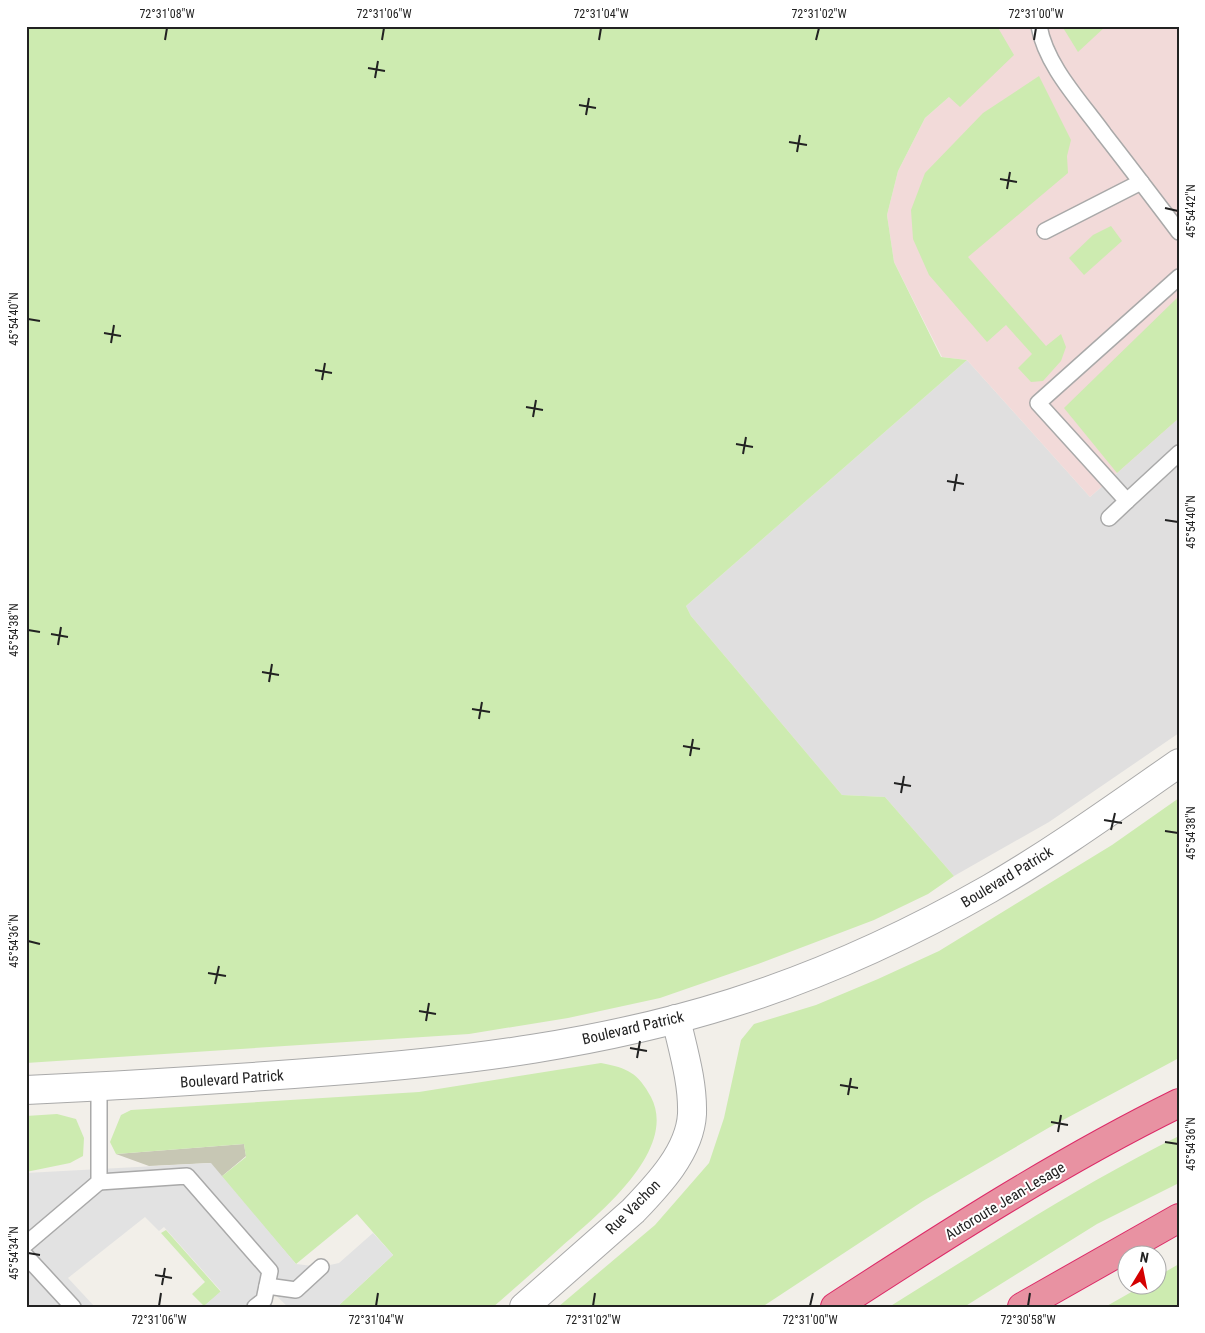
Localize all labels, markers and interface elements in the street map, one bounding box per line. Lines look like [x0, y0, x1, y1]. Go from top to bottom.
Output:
text: 72°31'08"W [139, 7, 195, 21]
text: 72°31'06"W [356, 7, 412, 21]
text: 72°31'04"W [573, 7, 629, 21]
text: 72°31'02"W [791, 7, 847, 21]
text: 72°31'00"W [1008, 7, 1064, 21]
text: 45°54'42"N [1184, 184, 1198, 238]
text: 45°54'40"N [7, 292, 21, 346]
text: 45°54'40"N [1184, 495, 1198, 549]
text: 45°54'38"N [7, 603, 21, 657]
text: 45°54'38"N [1184, 806, 1198, 860]
street label: Boulevard Patrick [958, 842, 1056, 911]
text: 45°54'36"N [7, 914, 21, 968]
street label: Boulevard Patrick [580, 1008, 686, 1048]
street label: Boulevard Patrick [180, 1066, 285, 1092]
text: 45°54'36"N [1184, 1117, 1198, 1171]
street label: Autoroute Jean-Lesage [942, 1158, 1068, 1244]
street label: Rue Vachon [602, 1176, 664, 1238]
text: 45°54'34"N [7, 1226, 21, 1280]
north arrow [1118, 1246, 1168, 1296]
text: N [1139, 1249, 1150, 1266]
text: 72°31'06"W [131, 1313, 187, 1327]
text: 72°31'04"W [348, 1313, 404, 1327]
text: 72°31'02"W [565, 1313, 621, 1327]
text: 72°31'00"W [782, 1313, 838, 1327]
text: 72°30'58"W [1000, 1313, 1056, 1327]

